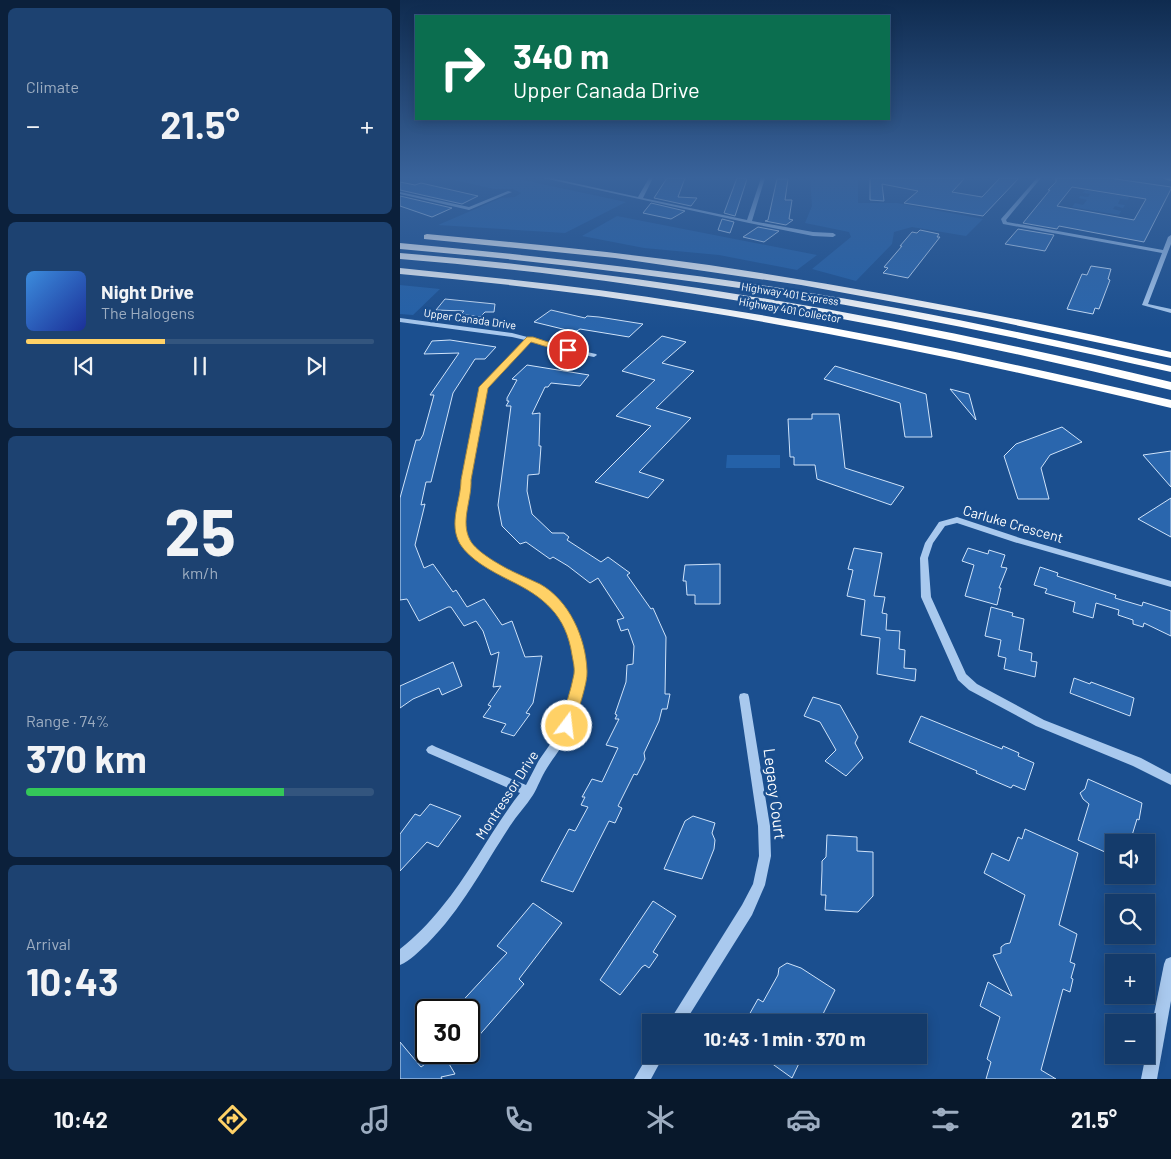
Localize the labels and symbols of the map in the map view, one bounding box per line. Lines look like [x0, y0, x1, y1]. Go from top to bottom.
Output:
street label: Highway 401 Express [740, 279, 840, 308]
street label: Highway 401 Collector [738, 294, 842, 325]
street label: Upper Canada Drive [423, 306, 517, 331]
pin [547, 329, 589, 371]
street label: Carluke Crescent [961, 501, 1065, 546]
position arrow [540, 699, 592, 751]
street label: Montressor Drive [472, 747, 542, 842]
street label: Legacy Court [760, 747, 791, 841]
speed limit sign: 30 [415, 999, 480, 1064]

